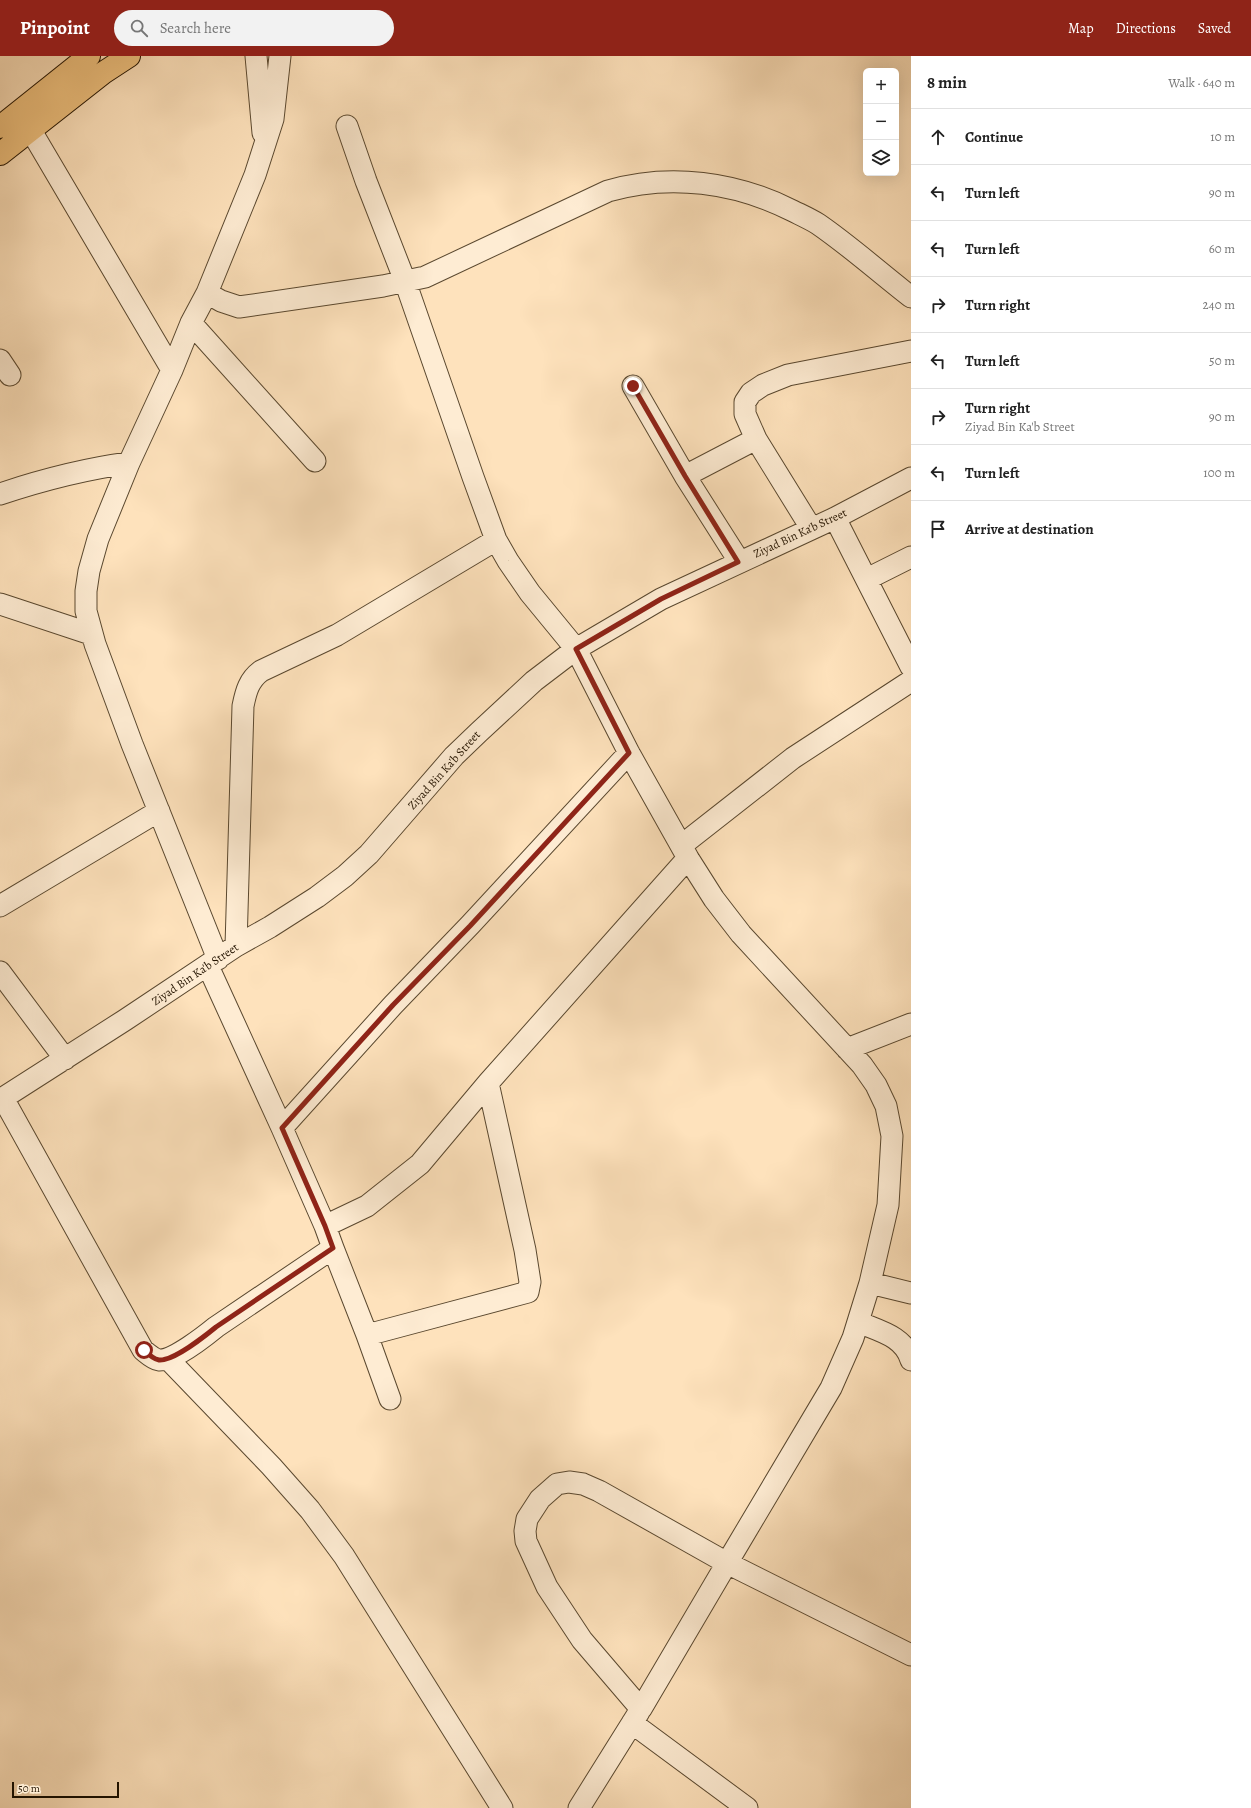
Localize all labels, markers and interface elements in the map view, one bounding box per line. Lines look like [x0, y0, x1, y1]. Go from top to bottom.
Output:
search box [114, 10, 394, 46]
text: Pinpoint [20, 15, 90, 41]
icon: search [128, 17, 150, 39]
text: Search here [160, 18, 231, 38]
text: Map [1068, 19, 1094, 38]
text: Directions [1116, 19, 1176, 38]
text: Saved [1198, 19, 1231, 38]
map controls [863, 68, 899, 176]
button: + [863, 68, 899, 104]
text: 8 min [927, 71, 967, 94]
text: Walk · 640 m [1168, 74, 1235, 91]
button: − [863, 104, 899, 140]
icon: ahead [927, 126, 949, 148]
text: Continue [965, 127, 1023, 147]
text: 10 m [1210, 128, 1235, 145]
button: layers [863, 140, 899, 176]
icon: left [927, 182, 949, 204]
text: Turn left [965, 183, 1020, 203]
text: 90 m [1209, 184, 1235, 201]
icon: left [927, 238, 949, 260]
text: Turn left [965, 239, 1020, 259]
text: 60 m [1209, 240, 1235, 257]
icon: right [927, 294, 949, 316]
text: Turn right [965, 295, 1030, 315]
text: 240 m [1203, 296, 1235, 313]
icon: left [927, 350, 949, 372]
text: Turn left [965, 351, 1020, 371]
text: 50 m [1209, 352, 1235, 369]
route end [624, 377, 642, 395]
text: Turn right [965, 398, 1030, 418]
icon: right [927, 406, 949, 428]
text: 90 m [1209, 408, 1235, 425]
text: Ziyad Bin Ka'b Street [965, 418, 1075, 435]
icon: left [927, 462, 949, 484]
text: Turn left [965, 463, 1020, 483]
text: 100 m [1203, 464, 1235, 481]
street label: Ziyad Bin Ka'b Street [751, 504, 849, 562]
icon: arrive [927, 518, 949, 540]
text: Arrive at destination [965, 519, 1094, 539]
street label: Ziyad Bin Ka'b Street [404, 727, 484, 813]
street label: Ziyad Bin Ka'b Street [149, 939, 241, 1009]
route start [135, 1341, 153, 1359]
scale bar [12, 1780, 119, 1799]
text: 50 m [18, 1781, 40, 1796]

